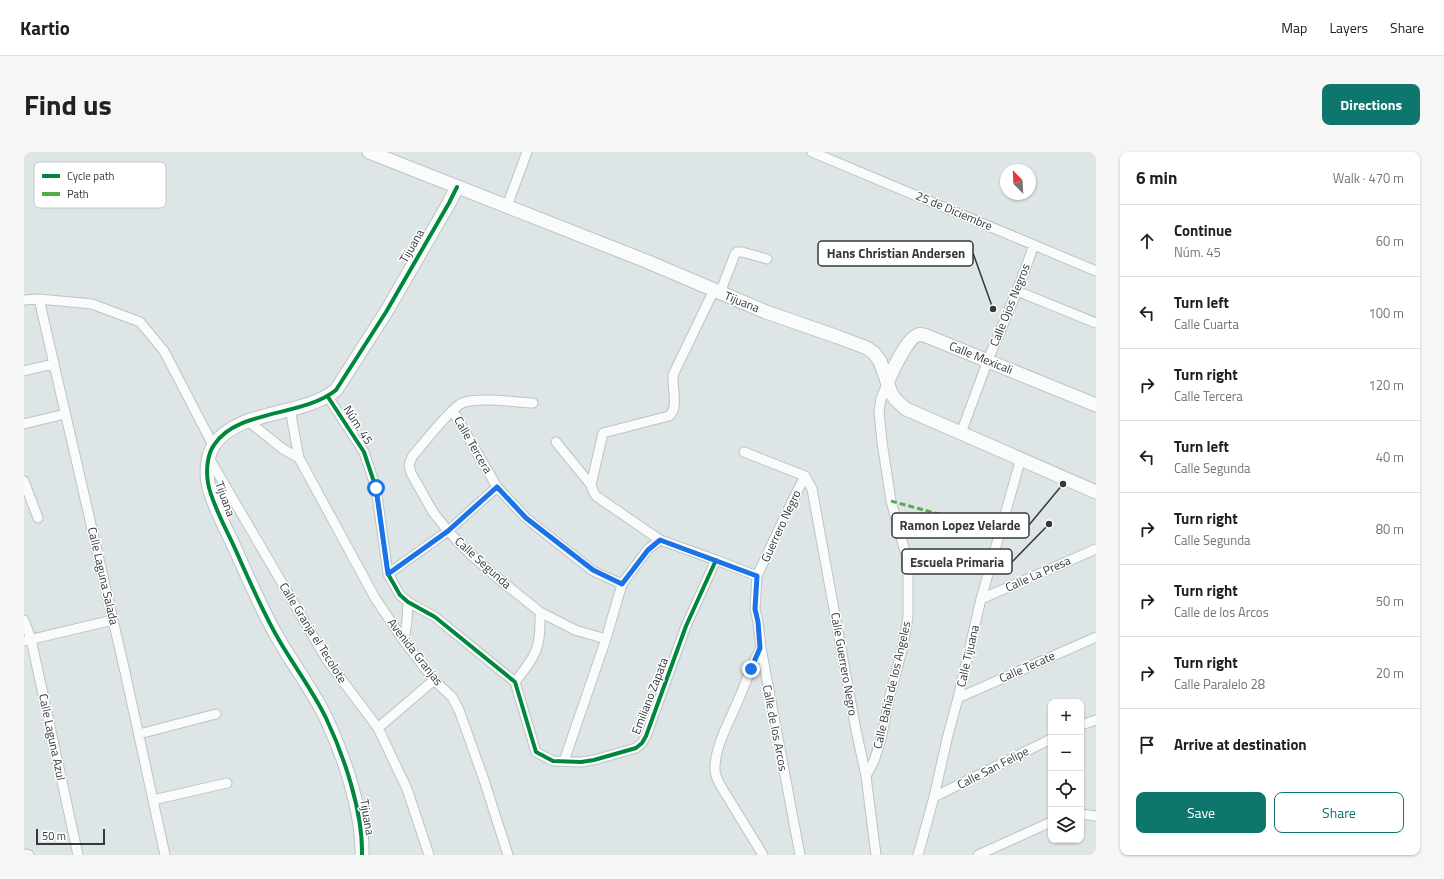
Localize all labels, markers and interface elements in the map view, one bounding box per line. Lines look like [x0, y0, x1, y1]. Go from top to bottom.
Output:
text: Kartio [20, 13, 70, 42]
text: Map [1281, 17, 1307, 38]
text: Layers [1329, 17, 1368, 38]
text: Share [1390, 17, 1424, 38]
text: Find us [24, 83, 112, 126]
button: Directions [1322, 84, 1420, 125]
legend [34, 162, 166, 208]
north arrow [1000, 164, 1036, 200]
text: 6 min [1136, 165, 1177, 191]
text: Cycle path [67, 168, 115, 184]
text: Walk · 470 m [1333, 168, 1404, 188]
text: Path [67, 186, 89, 202]
street label: 25 de Diciembre [913, 186, 996, 235]
text: Continue [1174, 219, 1232, 242]
street label: Tijuana [394, 225, 429, 266]
icon: ahead [1136, 230, 1158, 252]
text: 60 m [1376, 231, 1404, 251]
callout: Hans Christian Andersen [818, 241, 973, 266]
text: Núm. 45 [1174, 242, 1221, 262]
text: Hans Christian Andersen [827, 243, 965, 263]
street label: Calle Ojos Negros [984, 260, 1035, 349]
street label: Tijuana [722, 286, 763, 317]
text: Turn left [1174, 291, 1229, 314]
icon: left [1136, 302, 1158, 324]
text: 100 m [1368, 303, 1404, 323]
text: Calle Cuarta [1174, 314, 1239, 334]
street label: Calle Mexicali [946, 336, 1016, 379]
text: Turn right [1174, 363, 1238, 386]
icon: right [1136, 374, 1158, 396]
text: 120 m [1368, 375, 1404, 395]
text: Calle Tercera [1174, 386, 1243, 406]
street label: Núm. 45 [339, 401, 378, 448]
street label: Calle Tercera [449, 413, 498, 477]
text: Turn left [1174, 435, 1229, 458]
icon: left [1136, 446, 1158, 468]
text: 40 m [1376, 447, 1404, 467]
text: Calle Segunda [1174, 458, 1251, 478]
street label: Tijuana [210, 478, 241, 519]
route start [367, 479, 385, 497]
street label: Guerrero Negro [756, 487, 806, 565]
text: Turn right [1174, 507, 1238, 530]
callout: Ramon Lopez Velarde [892, 513, 1029, 538]
text: Ramon Lopez Velarde [900, 515, 1021, 535]
icon: right [1136, 518, 1158, 540]
text: 80 m [1376, 519, 1404, 539]
street label: Calle Laguna Salada [83, 525, 124, 627]
text: Calle Segunda [1174, 530, 1251, 550]
street label: Calle Segunda [451, 532, 516, 593]
callout: Escuela Primaria [902, 549, 1012, 574]
street label: Calle La Presa [1002, 551, 1074, 596]
text: Escuela Primaria [910, 552, 1004, 572]
street label: Calle Granja el Tecolote [275, 579, 352, 687]
text: Turn right [1174, 579, 1238, 602]
icon: right [1136, 590, 1158, 612]
text: 50 m [1376, 591, 1404, 611]
text: Calle de los Arcos [1174, 602, 1269, 622]
street label: Calle Guerrero Negro [826, 611, 863, 717]
street label: Avenida Granjas [383, 614, 448, 690]
street label: Calle Bahía de los Angeles [868, 619, 916, 751]
street label: Calle Tijuana [951, 623, 984, 689]
street label: Calle Tecate [996, 646, 1058, 687]
text: Turn right [1174, 651, 1238, 674]
street label: Emiliano Zapata [626, 655, 673, 737]
route end [742, 660, 760, 678]
icon: right [1136, 662, 1158, 684]
text: 20 m [1376, 663, 1404, 683]
text: Calle Paralelo 28 [1174, 674, 1265, 694]
street label: Calle de los Arcos [758, 683, 793, 773]
street label: Calle Laguna Azul [34, 692, 71, 782]
map controls [1048, 699, 1084, 843]
button: + [1048, 699, 1084, 735]
text: Arrive at destination [1174, 733, 1307, 756]
icon: arrive [1136, 734, 1158, 756]
button: − [1048, 735, 1084, 771]
street label: Calle San Felipe [954, 741, 1032, 794]
button: locate [1048, 771, 1084, 807]
button: Save [1136, 792, 1266, 833]
button: Share [1274, 792, 1404, 833]
street label: Tijuana [355, 797, 380, 836]
button: layers [1048, 807, 1084, 843]
scale bar [36, 827, 105, 846]
text: 50 m [42, 828, 66, 844]

